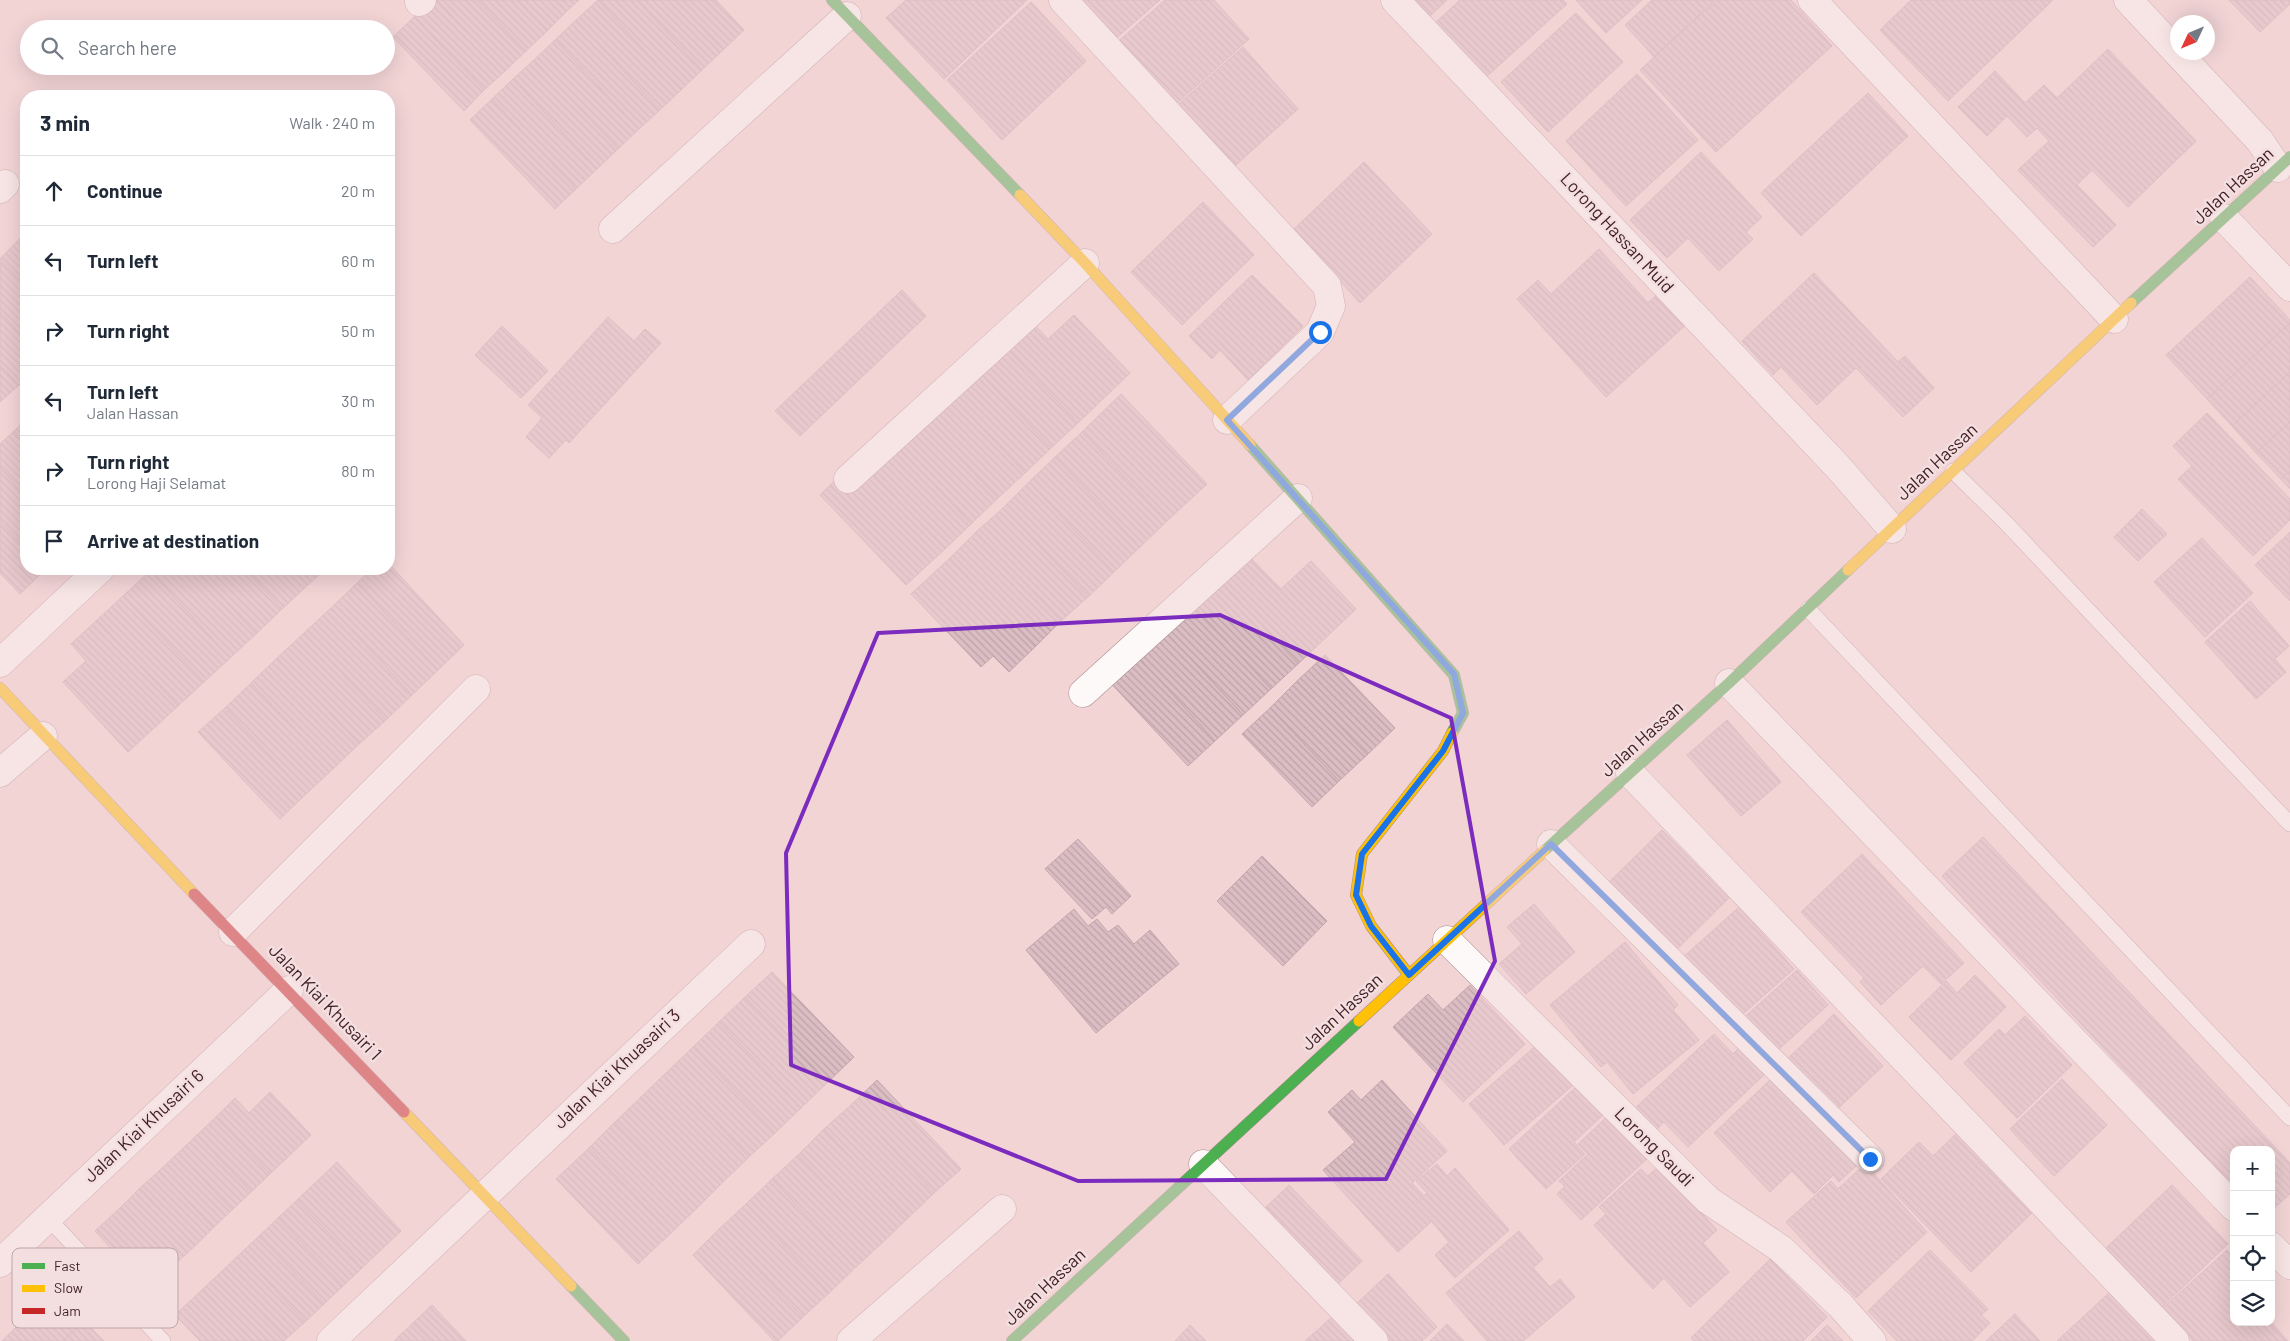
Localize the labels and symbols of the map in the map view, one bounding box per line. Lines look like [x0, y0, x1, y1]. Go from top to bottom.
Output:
north arrow [2170, 15, 2215, 60]
street label: Jalan Hassan [2187, 142, 2278, 228]
street label: Lorong Hassan Muid [1556, 168, 1679, 297]
route start [1309, 321, 1332, 344]
street label: Jalan Hassan [1891, 418, 1982, 504]
street label: Jalan Hassan [1596, 696, 1687, 781]
street label: Jalan Kiai Khusairi 1 [265, 939, 387, 1064]
street label: Jalan Hassan [1296, 968, 1387, 1054]
street label: Jalan Kiai Khuasairi 3 [548, 1004, 684, 1133]
street label: Jalan Kiai Khusairi 6 [79, 1064, 208, 1187]
street label: Lorong Saudi [1611, 1102, 1699, 1190]
route end [1859, 1148, 1882, 1171]
street label: Jalan Hassan [999, 1243, 1090, 1329]
legend [12, 1248, 178, 1328]
text: Fast [54, 1257, 80, 1274]
text: Slow [54, 1279, 83, 1296]
text: Jam [54, 1302, 81, 1319]

